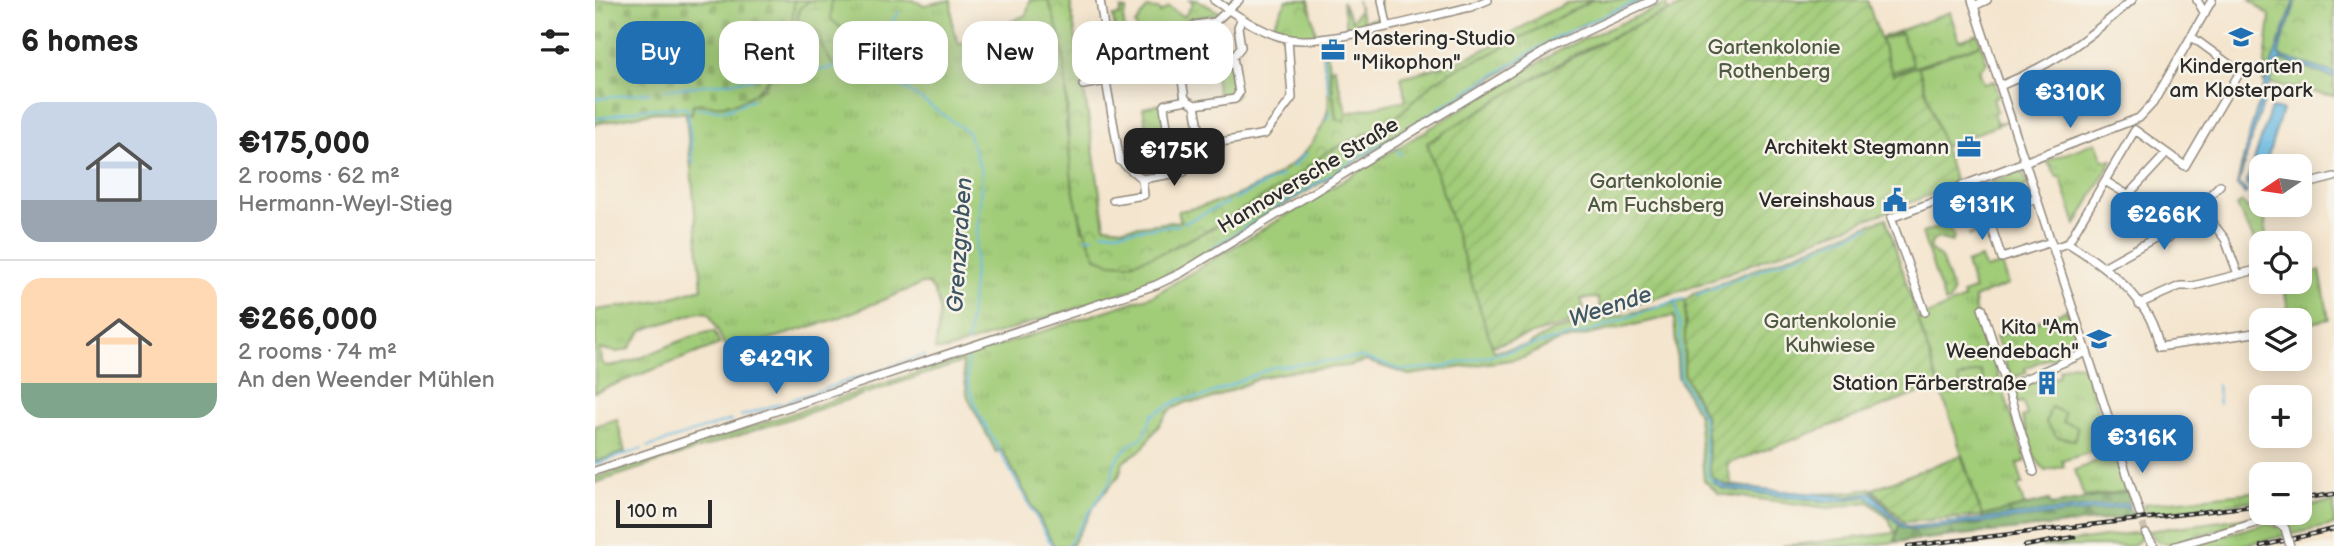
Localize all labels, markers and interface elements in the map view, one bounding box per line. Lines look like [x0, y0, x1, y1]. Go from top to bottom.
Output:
chip: Buy [616, 21, 705, 84]
chip: Rent [719, 21, 819, 84]
chip: Filters [833, 21, 948, 84]
chip: New [962, 21, 1058, 84]
chip: Apartment [1072, 21, 1233, 84]
icon: filters [536, 23, 574, 61]
school or university icon: Kindergarten am Klosterpark [2227, 23, 2255, 51]
text: 6 homes [21, 24, 138, 60]
place label: Mastering-Studio "Mikophon" [1353, 26, 1516, 75]
park label: Gartenkolonie Rothenberg [1707, 35, 1841, 84]
office icon: Mastering-Studio "Mikophon" [1319, 36, 1347, 64]
place label: Kindergarten am Klosterpark [2169, 54, 2313, 103]
pin: €310K [2021, 71, 2119, 130]
text: €310K [2035, 79, 2105, 107]
street label: Hannoversche Straße [1214, 112, 1403, 239]
text: €175,000 [238, 126, 370, 162]
pin: €175K [1125, 128, 1223, 188]
icon: home [77, 130, 161, 214]
office icon: Architekt Stegmann [1955, 133, 1983, 161]
place label: Architekt Stegmann [1764, 135, 1949, 160]
text: €175K [1140, 137, 1208, 165]
north arrow [2249, 154, 2312, 217]
map controls [2249, 154, 2312, 525]
text: 2 rooms · 62 m² [238, 162, 400, 190]
park label: Gartenkolonie Am Fuchsberg [1588, 169, 1724, 218]
water label: Grenzgraben [941, 177, 979, 314]
pin: €131K [1933, 182, 2031, 242]
public building icon: Vereinshaus [1881, 186, 1909, 214]
place label: Vereinshaus [1759, 188, 1875, 213]
text: Hermann-Weyl-Stieg [238, 190, 453, 218]
text: €131K [1949, 191, 2015, 219]
pin: €266K [2115, 192, 2213, 252]
text: €266K [2127, 201, 2201, 229]
button: locate [2249, 231, 2312, 294]
water label: Weende [1565, 280, 1655, 334]
text: €266,000 [238, 302, 378, 338]
icon: home [77, 306, 161, 390]
button: layers [2249, 308, 2312, 371]
park label: Gartenkolonie Kuhwiese [1763, 309, 1897, 358]
place label: Kita "Am Weendebach" [1946, 315, 2079, 364]
school or university icon: Kita "Am Weendebach" [2085, 325, 2113, 353]
pin: €429K [727, 336, 825, 396]
text: 2 rooms · 74 m² [238, 338, 397, 366]
text: €429K [739, 345, 813, 373]
text: An den Weender Mühlen [238, 366, 495, 394]
building icon: Station Färberstraße [2033, 369, 2061, 397]
place label: Station Färberstraße [1833, 371, 2027, 396]
button: + [2249, 385, 2312, 448]
pin: €316K [2093, 416, 2191, 475]
text: €316K [2107, 424, 2177, 452]
button: − [2249, 462, 2312, 525]
scale bar [616, 497, 712, 529]
text: 100 m [627, 500, 678, 523]

